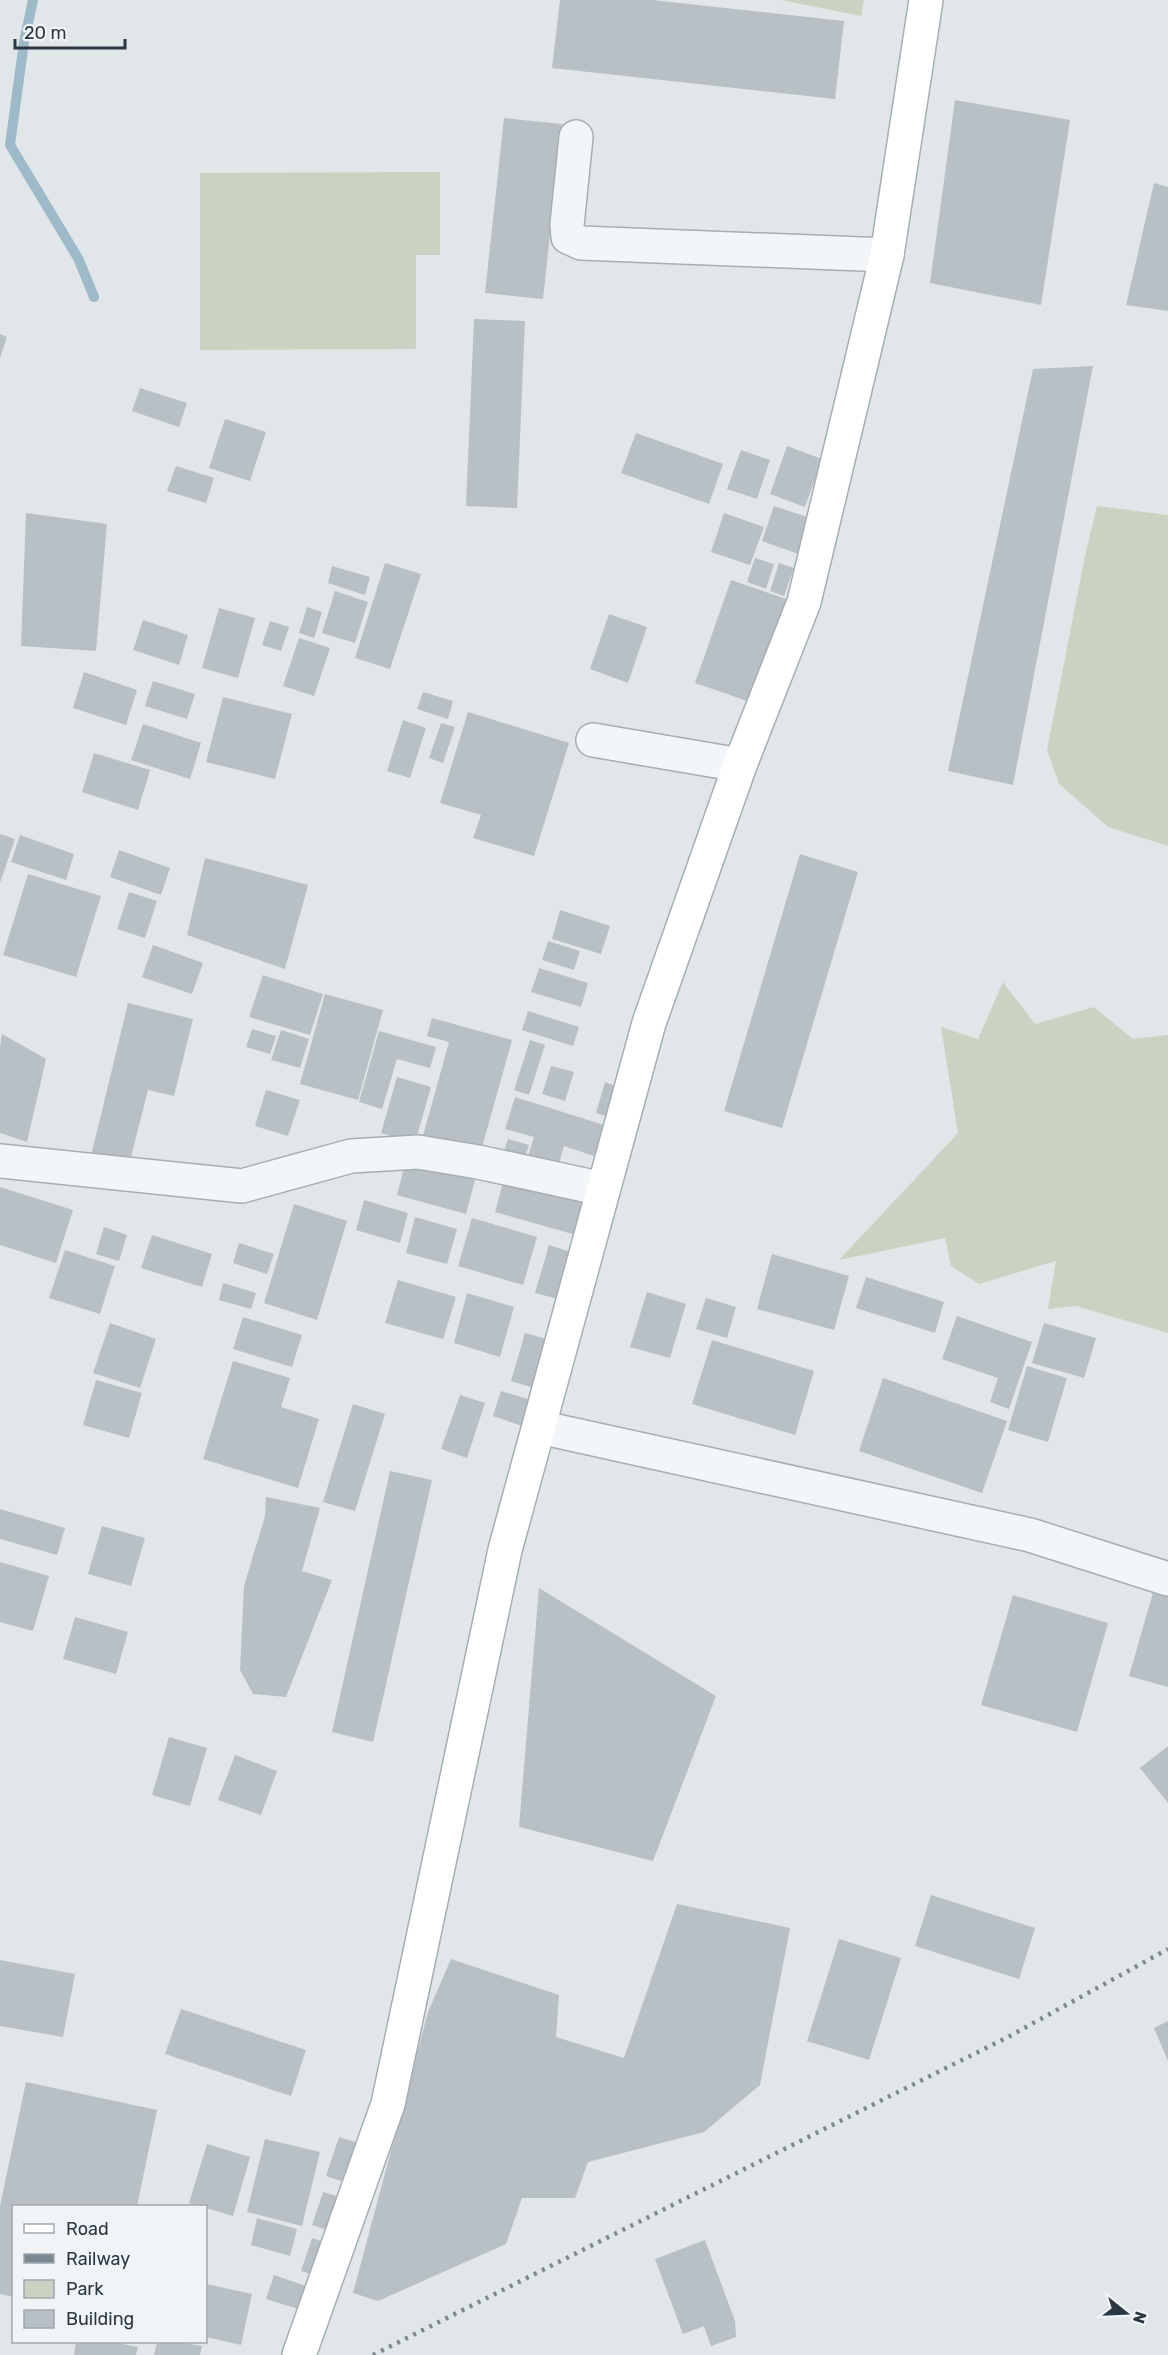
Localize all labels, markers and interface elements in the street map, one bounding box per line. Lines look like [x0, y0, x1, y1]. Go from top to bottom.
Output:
scale bar [15, 12, 124, 50]
text: 20 m [24, 22, 66, 44]
legend [12, 2205, 207, 2343]
text: Road [66, 2218, 109, 2240]
text: Railway [66, 2248, 130, 2270]
text: Park [66, 2278, 104, 2300]
north arrow [1096, 2283, 1156, 2343]
text: Building [66, 2308, 134, 2330]
text: N [1129, 2309, 1151, 2326]

